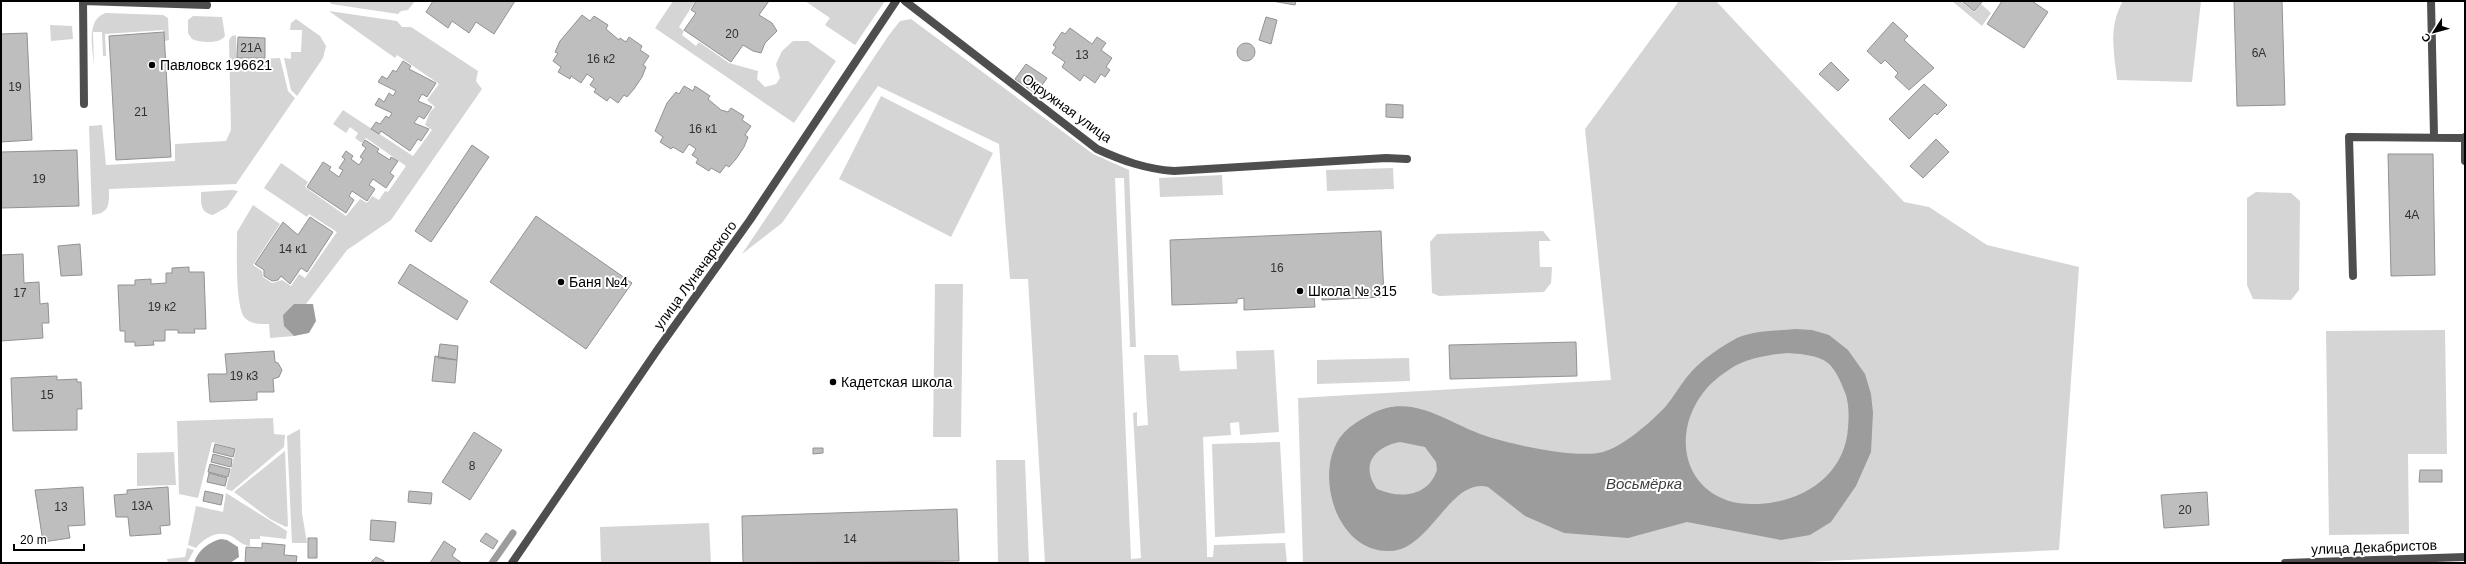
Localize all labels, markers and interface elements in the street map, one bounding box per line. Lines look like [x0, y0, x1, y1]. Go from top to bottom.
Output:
north arrow [2414, 12, 2454, 52]
house number: 20 [725, 27, 739, 41]
text: С [2419, 31, 2433, 45]
house number: 21А [240, 41, 262, 55]
house number: 6А [2252, 46, 2266, 60]
house number: 13 [1075, 48, 1089, 62]
house number: 16 к2 [587, 52, 616, 66]
place label: Павловск 196621 [160, 57, 272, 73]
marker: Павловск 196621 [147, 60, 157, 70]
street label: Окружная улица [1019, 70, 1115, 146]
house number: 19 [8, 80, 22, 94]
house number: 21 [134, 105, 148, 119]
house number: 16 к1 [689, 122, 718, 136]
house number: 19 [32, 172, 46, 186]
house number: 4А [2405, 208, 2419, 222]
street label: улица Луначарского [650, 217, 740, 332]
house number: 14 к1 [279, 242, 308, 256]
house number: 16 [1270, 261, 1284, 275]
place label: Баня №4 [569, 274, 628, 290]
marker: Баня №4 [556, 277, 566, 287]
place label: Школа № 315 [1308, 283, 1397, 299]
house number: 17 [13, 286, 27, 300]
marker: Школа № 315 [1295, 286, 1305, 296]
house number: 19 к2 [148, 300, 177, 314]
house number: 19 к3 [230, 369, 259, 383]
place label: Кадетская школа [841, 374, 953, 390]
marker: Кадетская школа [828, 377, 838, 387]
house number: 15 [40, 388, 54, 402]
house number: 8 [469, 459, 476, 473]
water label: Восьмёрка [1606, 475, 1682, 492]
house number: 13А [131, 499, 153, 513]
house number: 13 [54, 500, 68, 514]
house number: 20 [2178, 503, 2192, 517]
scale bar [14, 526, 84, 552]
house number: 14 [843, 532, 857, 546]
text: 20 m [20, 533, 47, 547]
street label: улица Декабристов [2311, 537, 2437, 557]

